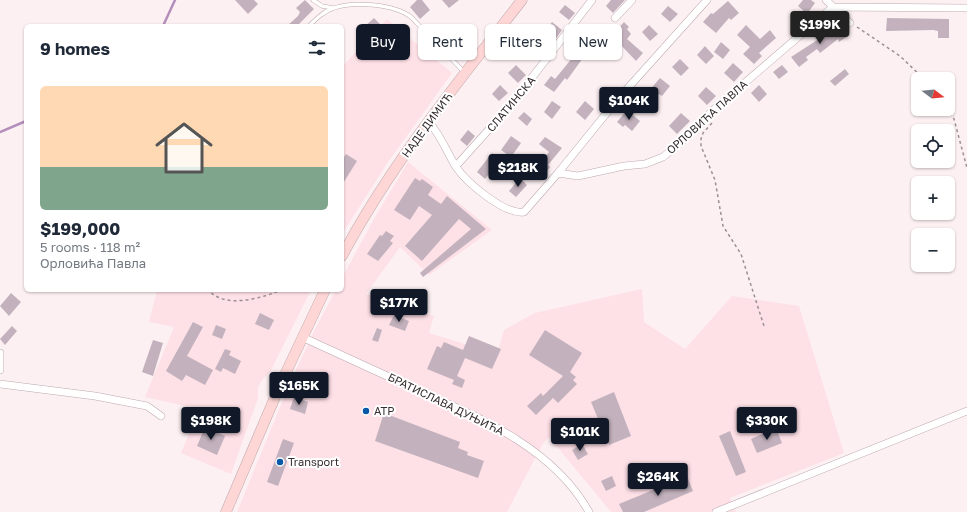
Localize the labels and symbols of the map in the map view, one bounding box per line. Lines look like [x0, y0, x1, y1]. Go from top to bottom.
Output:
pin: $199K [792, 11, 848, 45]
north arrow [911, 72, 955, 116]
street label: СЛАТИНСКА [484, 73, 538, 134]
street label: ОРЛОВИЋА ПАВЛА [664, 77, 750, 156]
pin: $104K [601, 87, 657, 121]
street label: НАДЕ ДИМИЋ [399, 90, 454, 160]
pin: $218K [490, 154, 546, 188]
pin: $177K [371, 289, 427, 323]
street label: БРАТИСЛАВА ДУЊИЋА [386, 370, 507, 438]
pin: $165K [271, 372, 327, 406]
place label: ATP [374, 404, 395, 417]
marker: ATP [361, 406, 371, 416]
pin: $198K [183, 407, 239, 441]
pin: $330K [739, 407, 795, 441]
pin: $101K [552, 418, 608, 452]
place label: Transport [288, 455, 339, 468]
marker: Transport [275, 457, 285, 467]
pin: $264K [630, 463, 686, 497]

